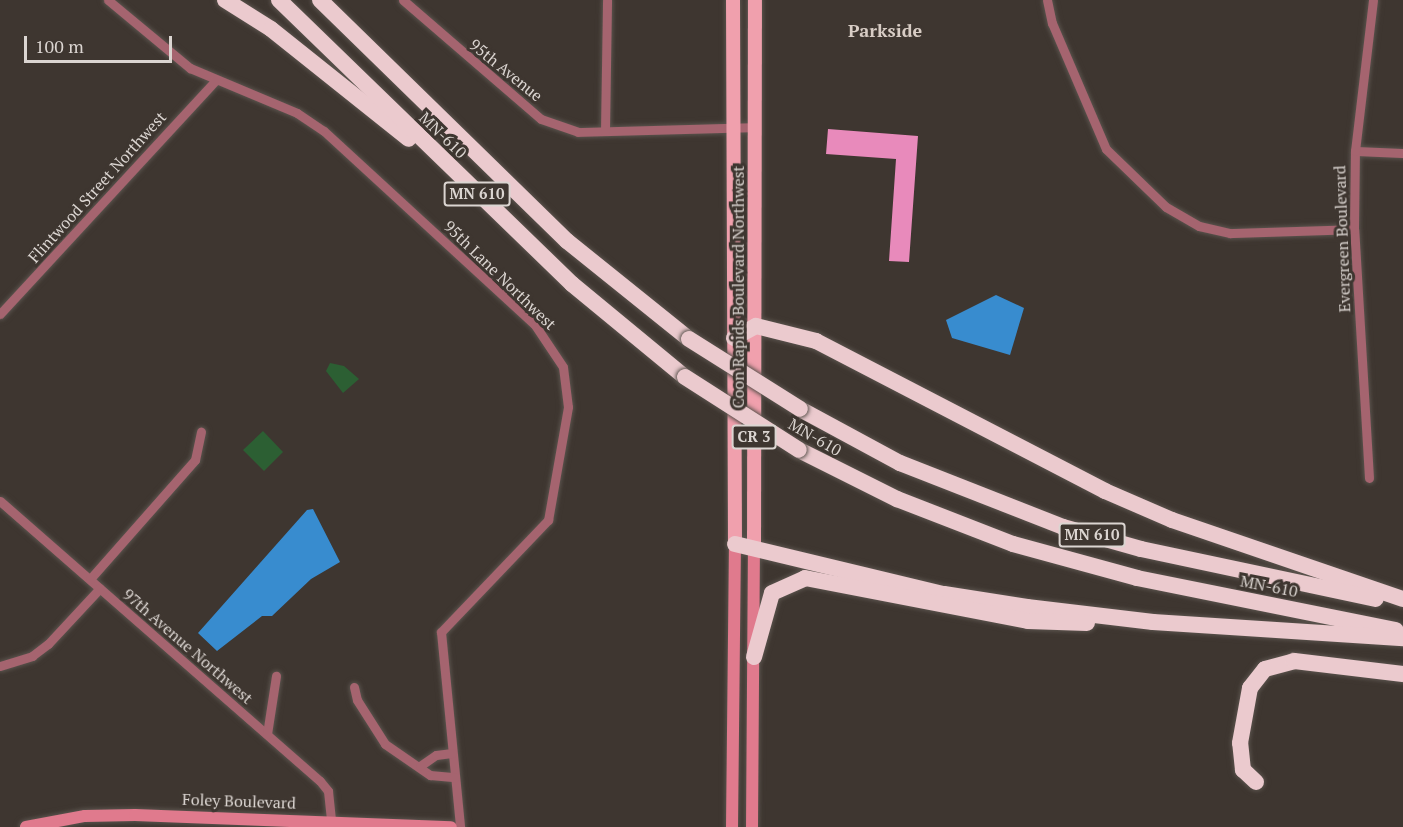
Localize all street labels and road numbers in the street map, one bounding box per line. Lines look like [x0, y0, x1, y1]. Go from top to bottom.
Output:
street label: 95th Avenue [466, 35, 546, 105]
street label: Flintwood Street Northwest [24, 107, 170, 267]
street label: MN-610 [415, 108, 471, 162]
street label: Evergreen Boulevard [1330, 165, 1354, 313]
street label: Coon Rapids Boulevard Northwest [728, 166, 748, 408]
road number: MN 610 [442, 182, 512, 206]
street label: 95th Lane Northwest [440, 216, 560, 334]
street label: MN-610 [785, 414, 845, 460]
road number: CR 3 [732, 425, 777, 449]
road number: MN 610 [1058, 523, 1126, 547]
street label: MN-610 [1239, 571, 1299, 601]
street label: 97th Avenue Northwest [119, 584, 257, 708]
street label: Foley Boulevard [182, 789, 296, 813]

